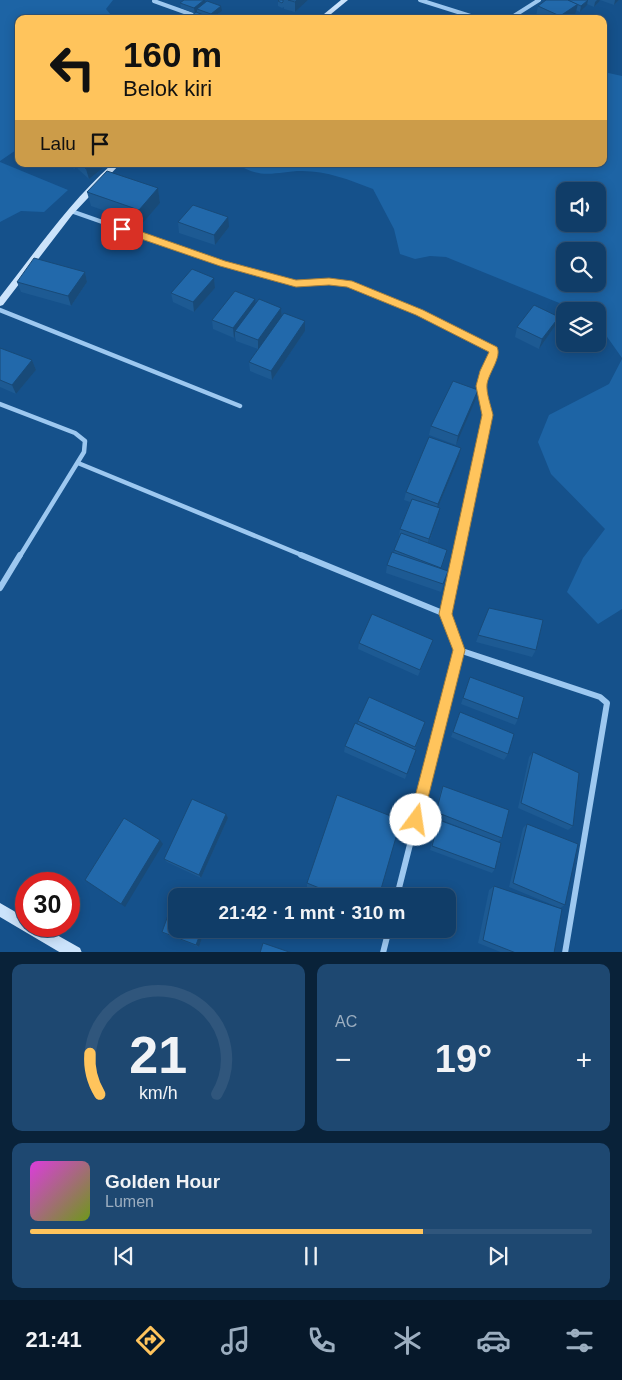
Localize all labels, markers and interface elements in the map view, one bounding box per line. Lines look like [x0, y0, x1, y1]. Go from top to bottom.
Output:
icon: left [40, 35, 105, 100]
text: 160 m [123, 35, 222, 74]
text: Belok kiri [123, 76, 212, 101]
icon: arrive [86, 130, 114, 158]
text: Lalu [40, 133, 76, 154]
map controls [556, 182, 606, 352]
button: sound [556, 182, 606, 232]
pin [101, 208, 143, 250]
icon: arrive [108, 215, 136, 243]
button: search [556, 242, 606, 292]
button: layers [556, 302, 606, 352]
position arrow [389, 793, 441, 845]
speed limit sign: 30 [15, 872, 80, 937]
text: 21:42 · 1 mnt · 310 m [219, 902, 405, 923]
text: AC [335, 1013, 357, 1030]
text: 21 [130, 1026, 187, 1084]
text: 19° [435, 1038, 492, 1080]
text: − [335, 1044, 351, 1075]
text: + [576, 1044, 592, 1075]
text: km/h [139, 1083, 178, 1103]
text: Golden Hour [105, 1171, 220, 1192]
text: Lumen [105, 1193, 154, 1210]
icon: previous [110, 1242, 138, 1270]
icon: pause [297, 1242, 325, 1270]
icon: next [484, 1242, 512, 1270]
icon: directions [133, 1323, 168, 1358]
icon: music [218, 1323, 253, 1358]
icon: phone [304, 1323, 339, 1358]
icon: climate [390, 1323, 425, 1358]
icon: car [476, 1323, 511, 1358]
icon: filters [562, 1323, 597, 1358]
text: 21:41 [25, 1327, 82, 1352]

